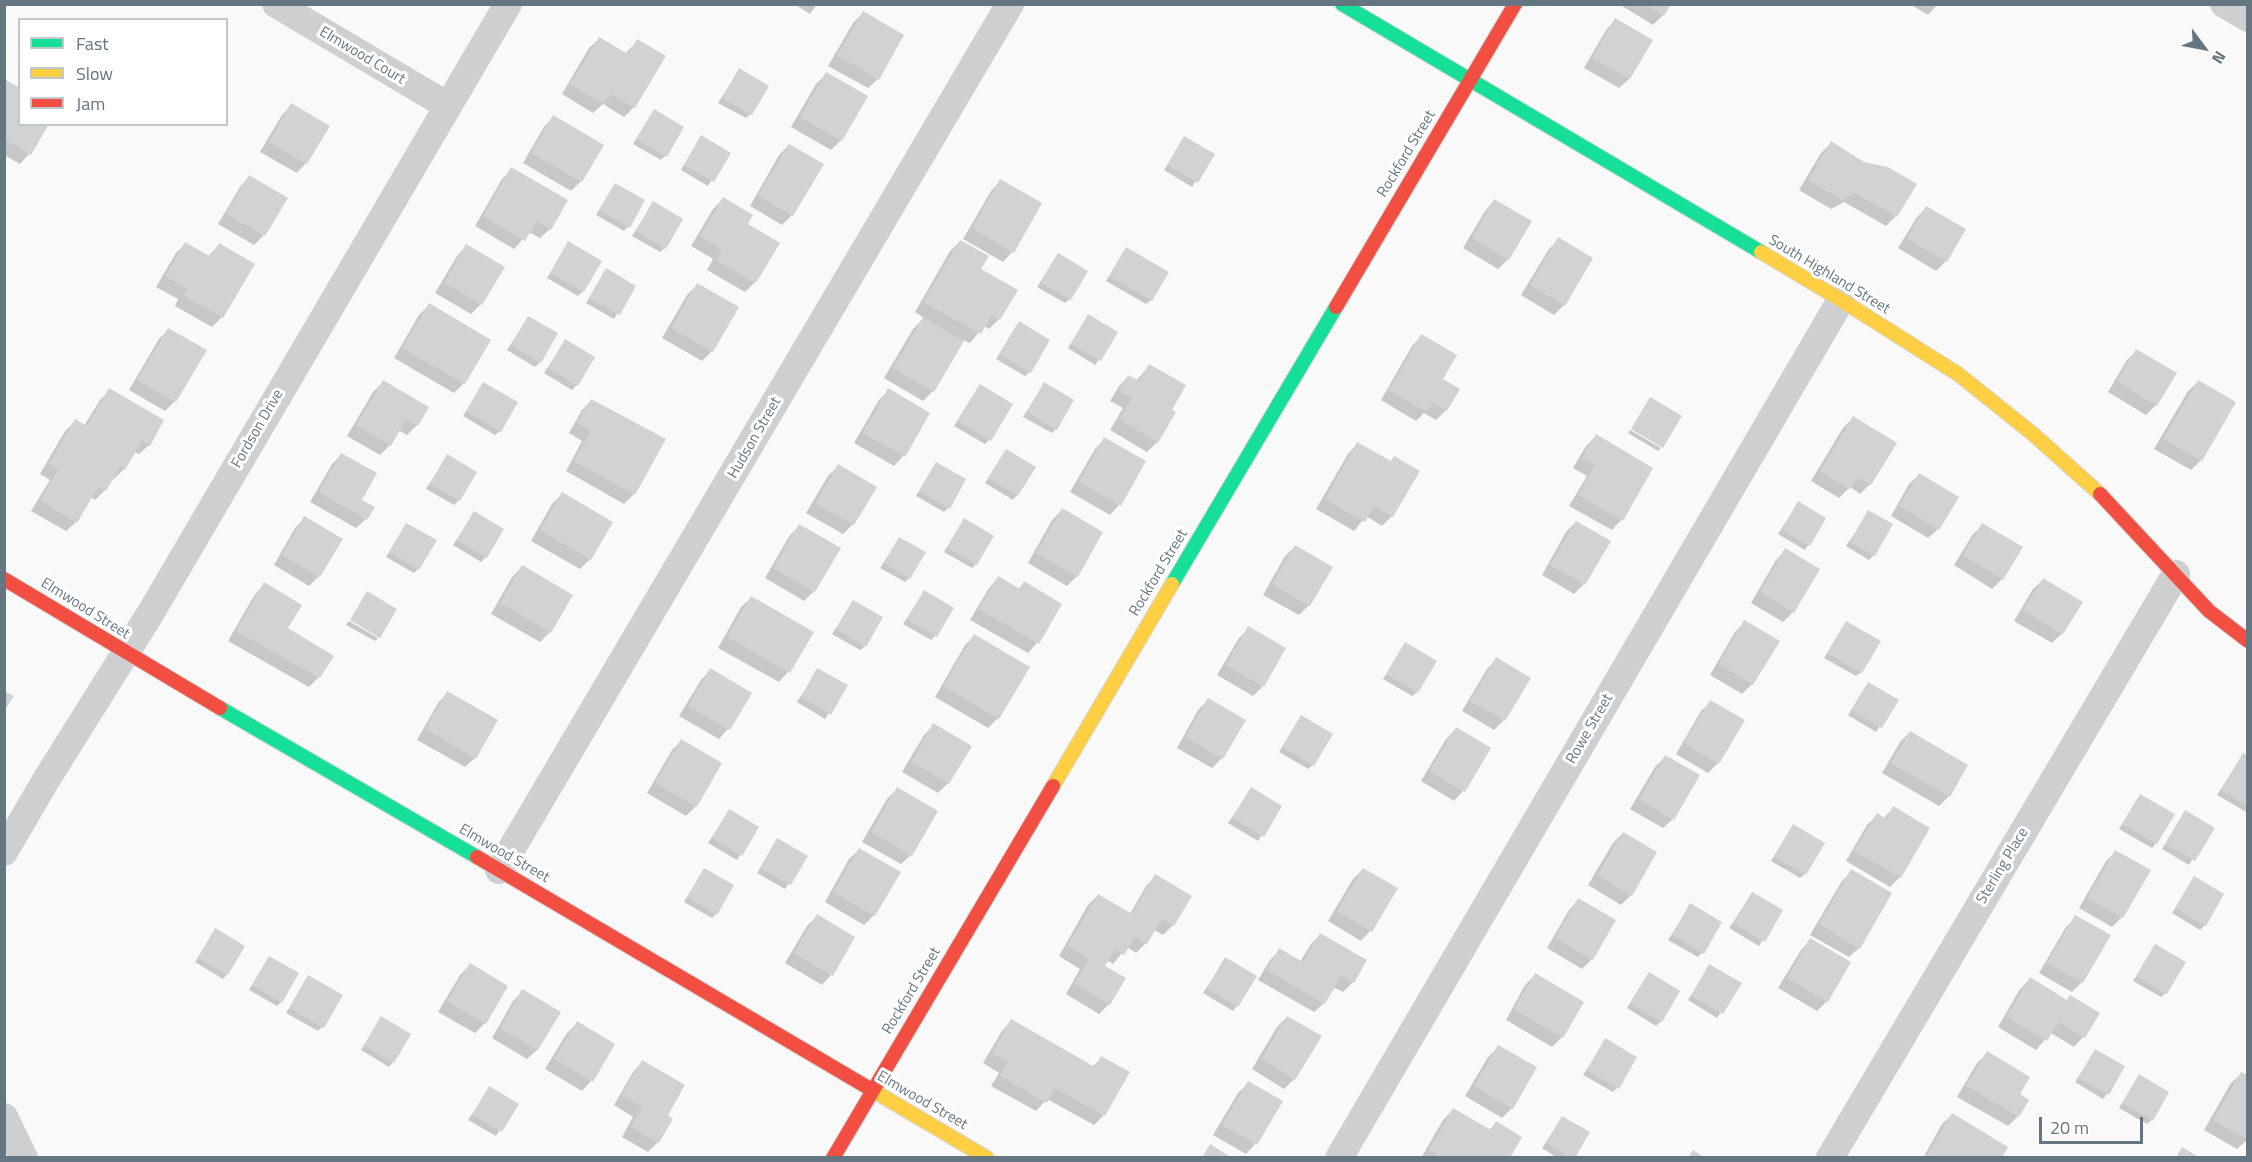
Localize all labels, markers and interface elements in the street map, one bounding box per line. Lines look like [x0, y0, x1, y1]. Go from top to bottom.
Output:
legend [18, 18, 228, 126]
north arrow [2174, 18, 2234, 78]
street label: Elmwood Court [316, 23, 408, 89]
text: Fast [76, 30, 109, 57]
text: N [2206, 46, 2232, 69]
text: Slow [76, 60, 113, 87]
text: Jam [76, 90, 105, 117]
street label: Rockford Street [1374, 107, 1440, 201]
street label: South Highland Street [1765, 232, 1893, 318]
street label: Fordson Drive [228, 387, 288, 471]
street label: Hudson Street [724, 394, 786, 482]
street label: Rockford Street [1126, 526, 1192, 620]
street label: Elmwood Street [37, 575, 133, 643]
street label: Rowe Street [1563, 691, 1617, 767]
street label: Elmwood Street [456, 821, 552, 887]
street label: Sterling Place [1973, 825, 2033, 907]
street label: Rockford Street [879, 944, 945, 1038]
street label: Elmwood Street [874, 1068, 970, 1134]
scale bar [2042, 1105, 2146, 1143]
text: 20 m [2050, 1114, 2089, 1141]

